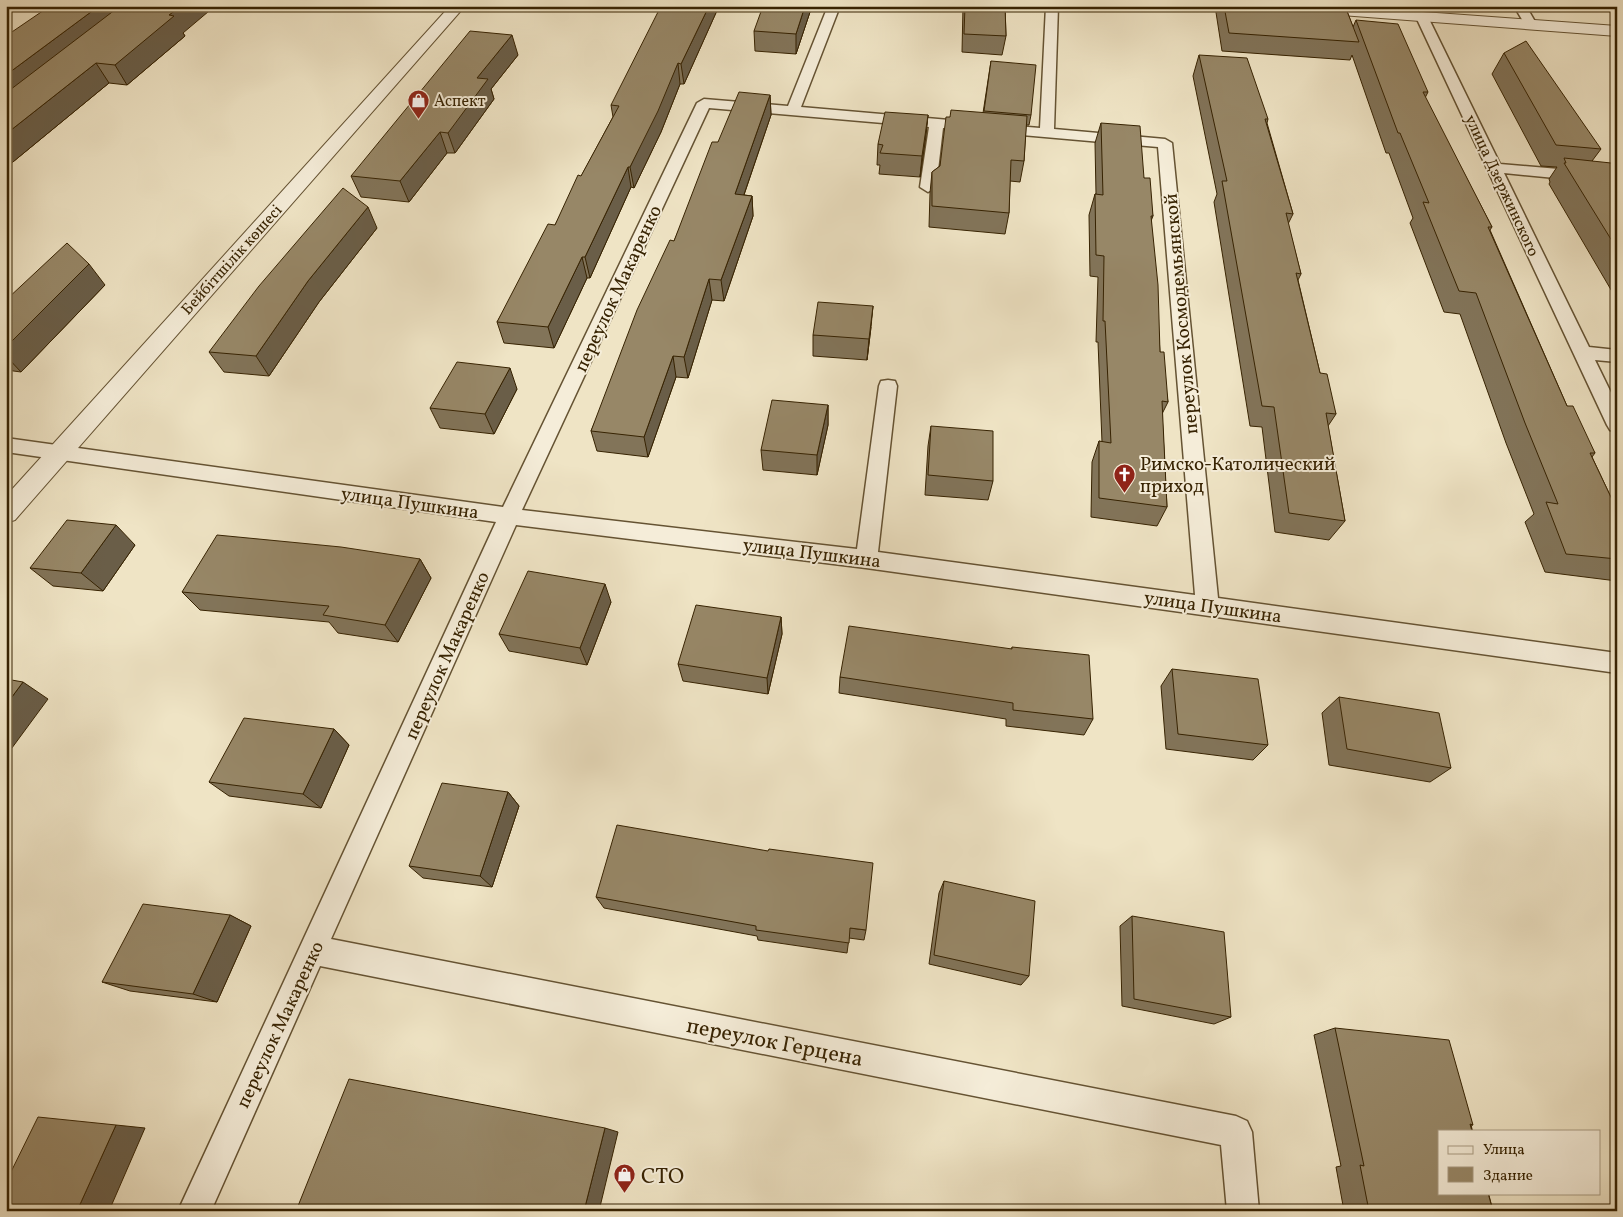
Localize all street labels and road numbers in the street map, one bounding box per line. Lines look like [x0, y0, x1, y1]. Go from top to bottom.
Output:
street label: улица Дзержинского [1459, 111, 1544, 260]
street label: переулок Космодемьянской [1159, 192, 1205, 435]
street label: Бейбітшілік көшесі [177, 200, 288, 320]
street label: переулок Макаренко [569, 201, 669, 377]
street label: улица Пушкина [339, 481, 480, 527]
street label: улица Пушкина [741, 533, 882, 575]
street label: переулок Макаренко [399, 568, 497, 744]
street label: улица Пушкина [1142, 585, 1283, 631]
street label: переулок Макаренко [231, 937, 331, 1113]
street label: переулок Герцена [684, 1011, 866, 1076]

